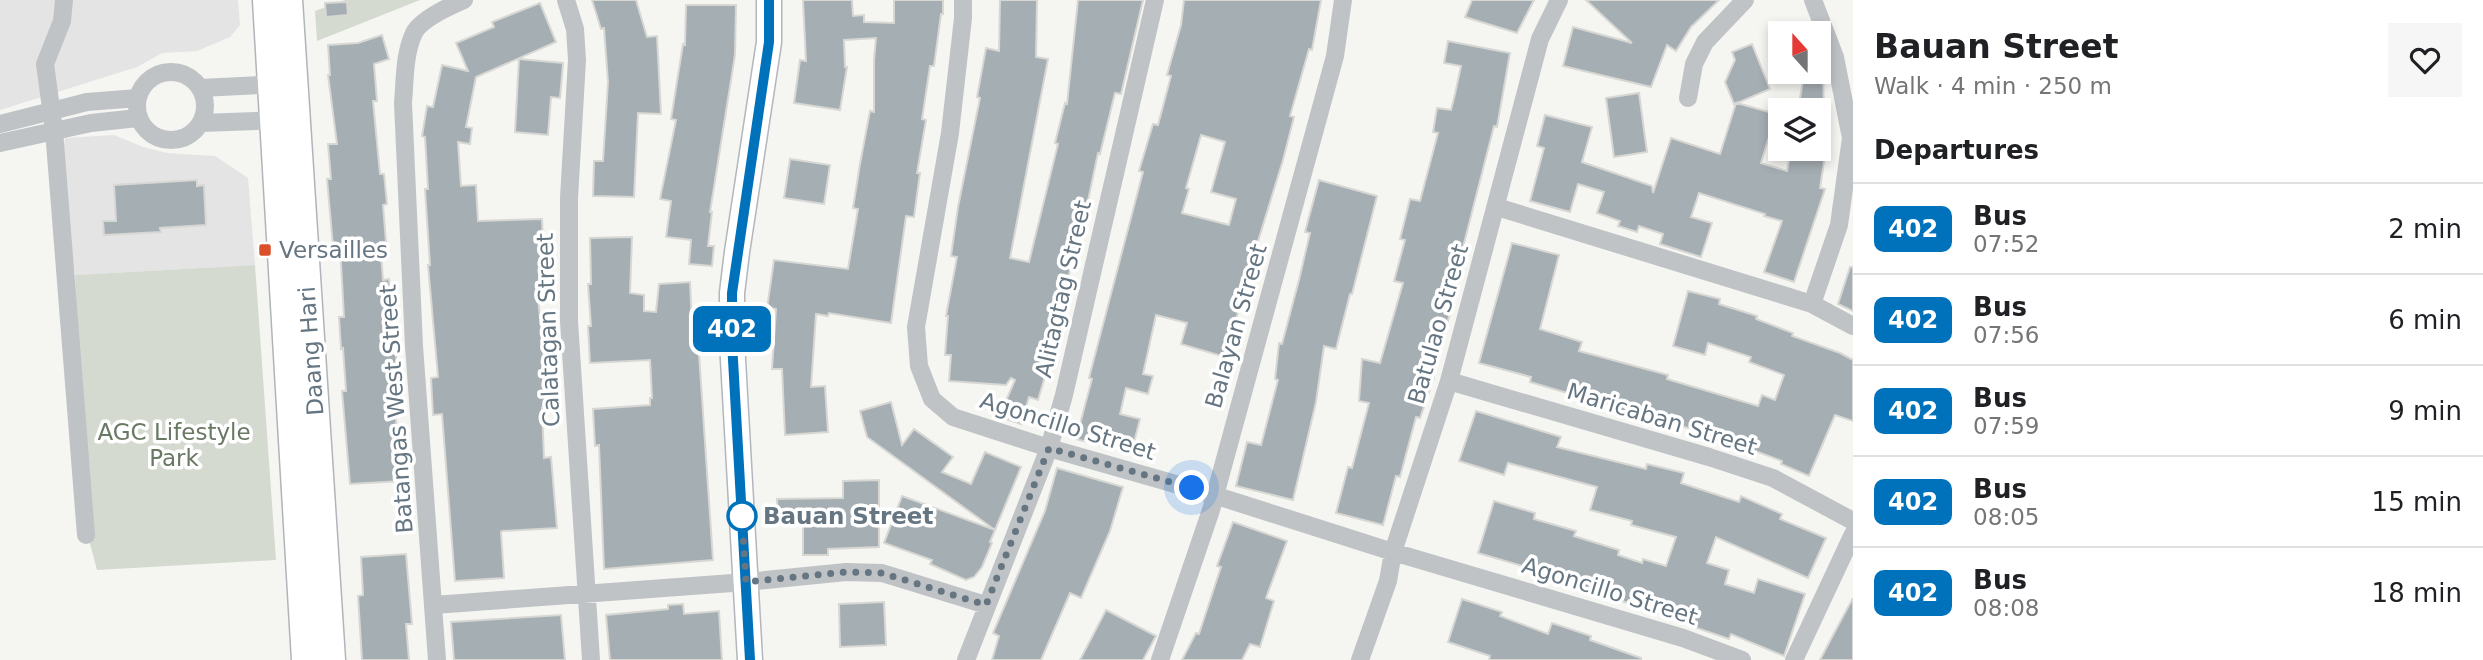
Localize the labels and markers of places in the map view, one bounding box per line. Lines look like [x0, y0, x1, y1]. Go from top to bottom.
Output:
place label: Versailles [279, 237, 388, 263]
marker: Versailles [257, 242, 273, 258]
marker: Bauan Street [727, 501, 757, 531]
place label: Bauan Street [763, 503, 933, 529]

